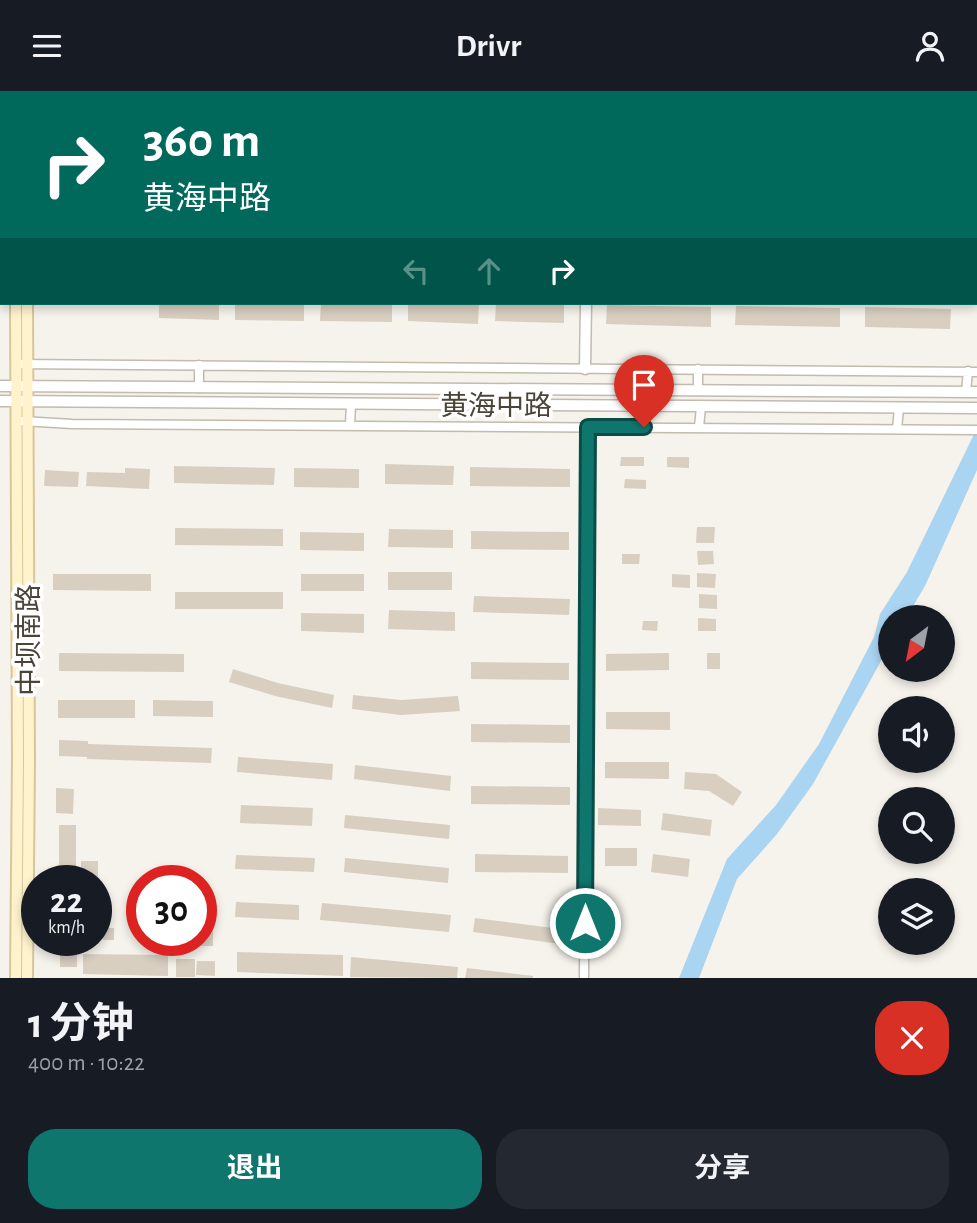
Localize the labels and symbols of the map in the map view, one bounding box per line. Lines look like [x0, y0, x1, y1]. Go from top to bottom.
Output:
pin [614, 355, 674, 427]
street label: 黄海中路 [440, 391, 552, 421]
street label: 中坝南路 [14, 584, 44, 696]
north arrow [878, 605, 956, 683]
speed limit sign: 30 [126, 865, 217, 956]
position arrow [548, 886, 622, 960]

